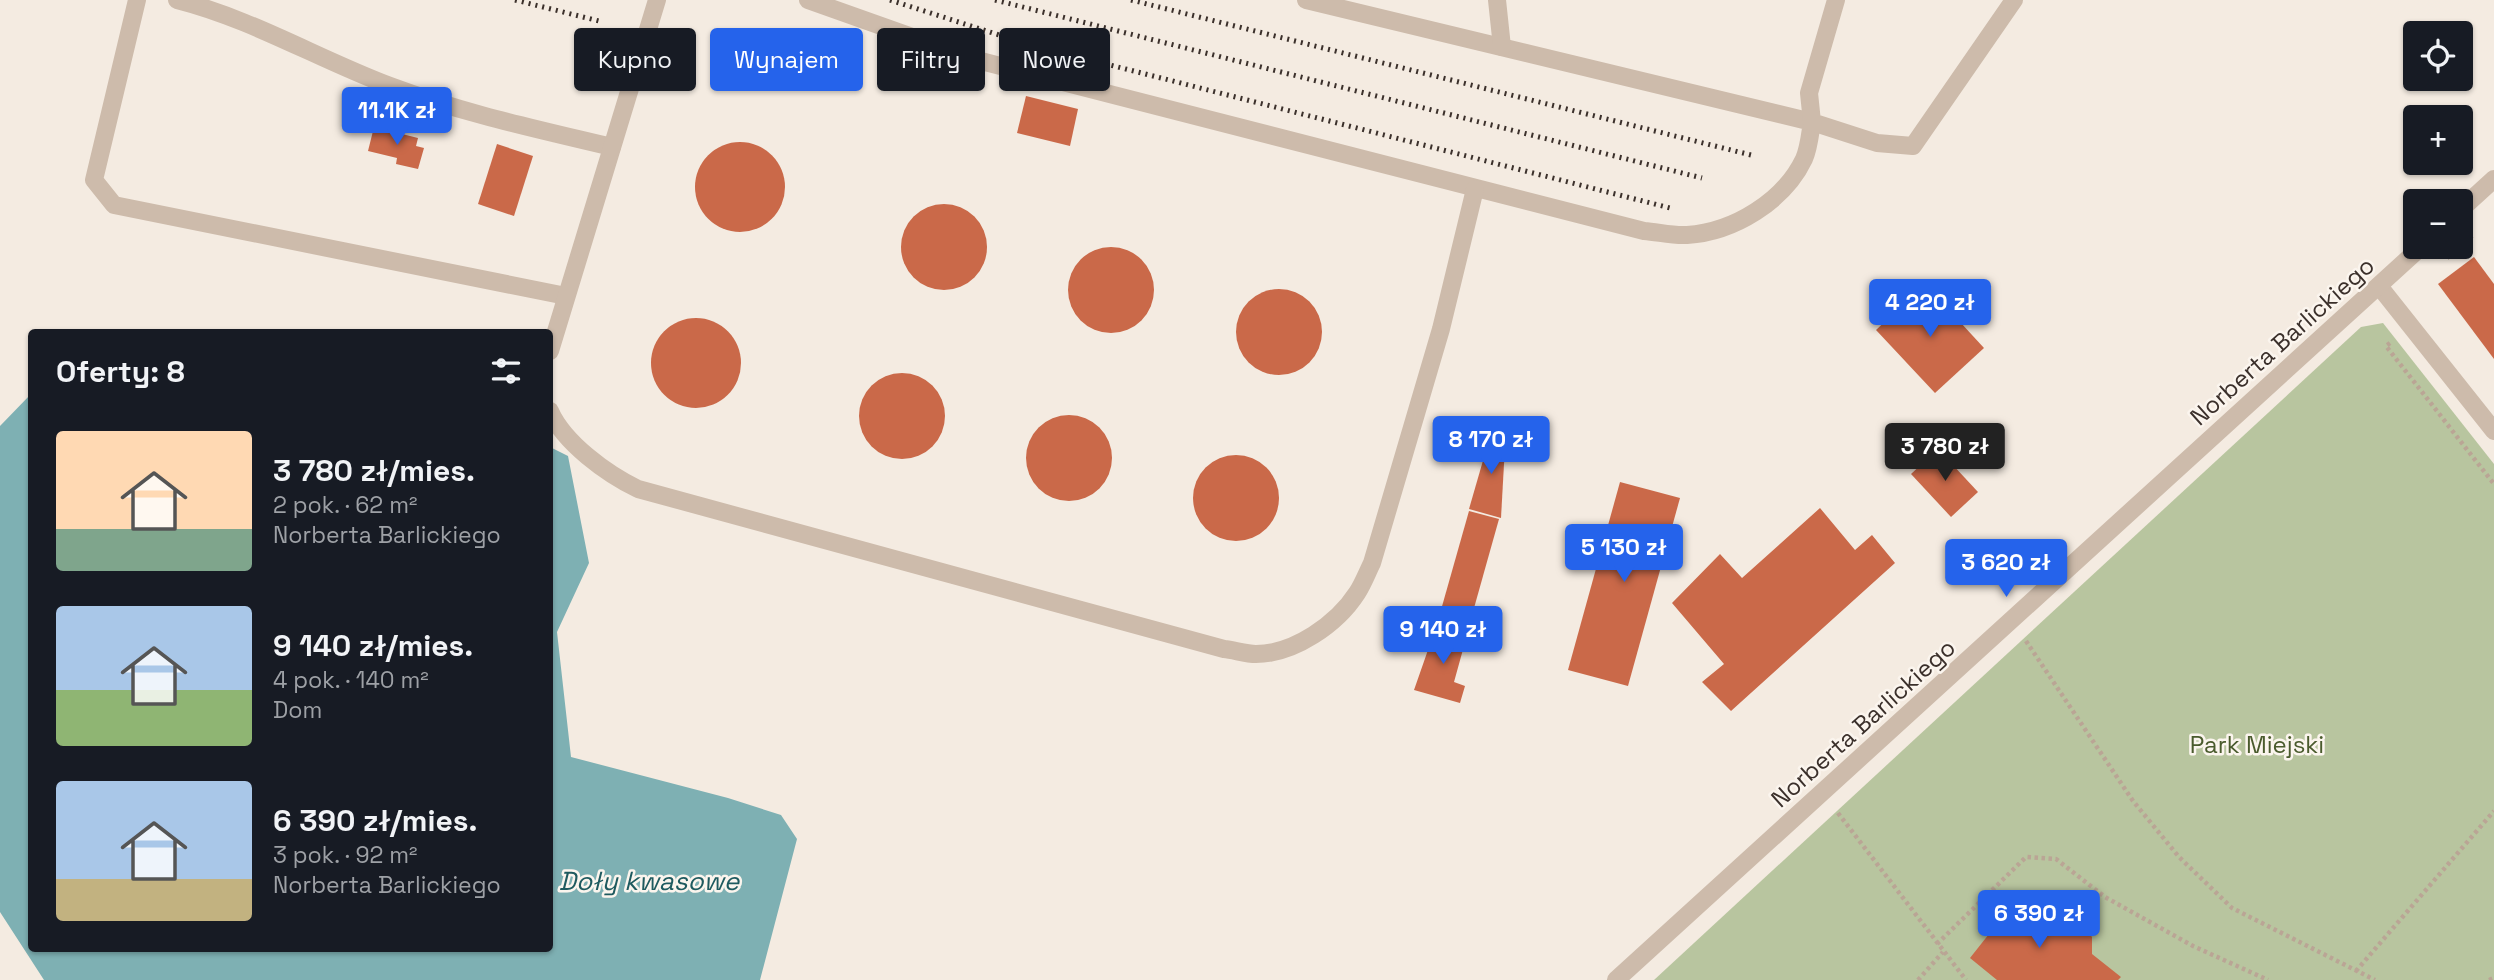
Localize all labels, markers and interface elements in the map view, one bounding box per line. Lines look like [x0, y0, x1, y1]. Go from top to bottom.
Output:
map controls [2403, 21, 2473, 259]
button: locate [2403, 21, 2473, 91]
chip: Kupno [574, 28, 696, 91]
chip: Wynajem [710, 28, 863, 91]
chip: Filtry [877, 28, 985, 91]
chip: Nowe [999, 28, 1110, 91]
pin: 11.1K zł [325, 88, 469, 147]
text: 11.1K zł [358, 95, 436, 125]
button: + [2403, 105, 2473, 175]
button: − [2403, 189, 2473, 259]
street label: Norberta Barlickiego [2183, 250, 2381, 432]
pin: 4 220 zł [1858, 280, 2002, 339]
text: 4 220 zł [1885, 287, 1975, 317]
text: Oferty: 8 [56, 352, 185, 391]
icon: filters [487, 352, 525, 390]
pin: 8 170 zł [1419, 416, 1563, 476]
text: 8 170 zł [1449, 424, 1533, 454]
pin: 3 780 zł [1873, 424, 2017, 483]
text: 3 780 zł [1901, 431, 1989, 461]
text: 3 780 zł/mies. [273, 451, 475, 490]
icon: home [112, 459, 196, 543]
text: 2 pok. · 62 m² [273, 490, 417, 520]
text: Norberta Barlickiego [273, 520, 501, 550]
pin: 5 130 zł [1552, 524, 1696, 584]
text: 5 130 zł [1581, 532, 1667, 562]
pin: 3 620 zł [1934, 540, 2078, 599]
text: 3 620 zł [1961, 547, 2051, 577]
pin: 9 140 zł [1371, 606, 1515, 666]
text: 9 140 zł [1399, 614, 1487, 644]
text: 9 140 zł/mies. [273, 626, 473, 665]
street label: Norberta Barlickiego [1764, 632, 1962, 814]
icon: home [112, 634, 196, 718]
text: 4 pok. · 140 m² [273, 665, 429, 695]
text: Dom [273, 695, 322, 725]
park label: Park Miejski [2190, 729, 2324, 760]
text: 6 390 zł/mies. [273, 801, 477, 840]
icon: home [112, 809, 196, 893]
text: 3 pok. · 92 m² [273, 840, 417, 870]
water label: Doły kwasowe [559, 864, 741, 898]
text: Norberta Barlickiego [273, 870, 501, 900]
pin: 6 390 zł [1967, 890, 2111, 950]
text: 6 390 zł [1994, 898, 2084, 928]

